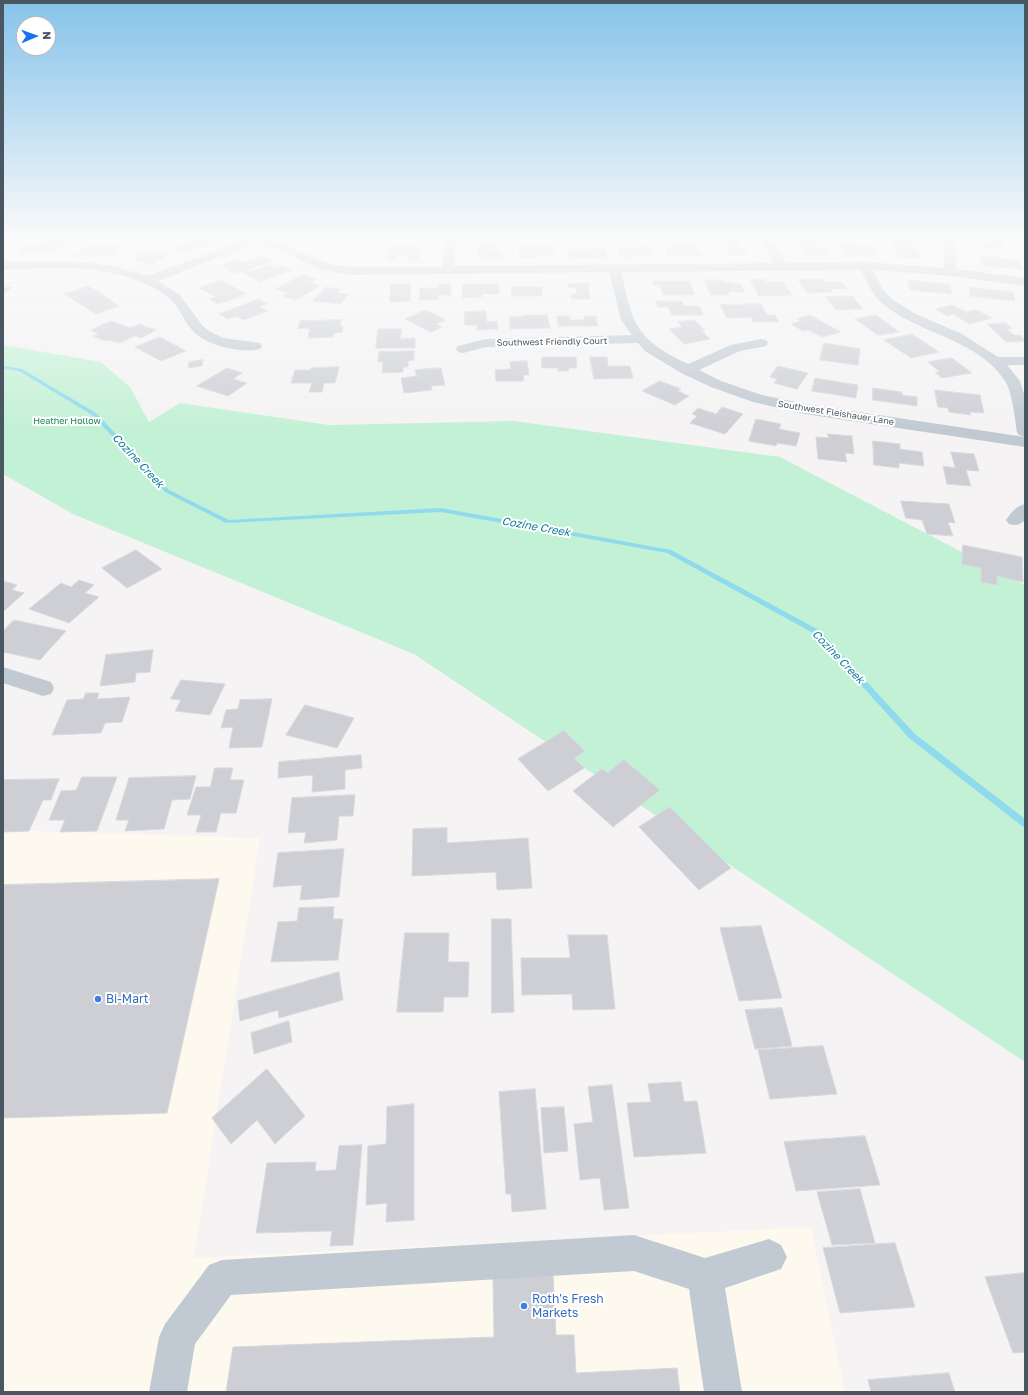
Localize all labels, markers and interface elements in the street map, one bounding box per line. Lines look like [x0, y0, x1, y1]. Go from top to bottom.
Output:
north arrow [16, 16, 56, 56]
text: N [41, 31, 54, 40]
street label: Southwest Friendly Court [497, 336, 607, 348]
street label: Southwest Fleishauer Lane [777, 398, 895, 428]
park label: Heather Hollow [33, 416, 101, 426]
water label: Cozine Creek [110, 431, 166, 491]
water label: Cozine Creek [501, 514, 571, 540]
water label: Cozine Creek [809, 628, 867, 686]
place label: Bi-Mart [106, 992, 149, 1006]
marker: Bi-Mart [93, 994, 103, 1004]
place label: Roth's Fresh Markets [532, 1292, 604, 1320]
marker: Roth's Fresh Markets [519, 1301, 529, 1311]

